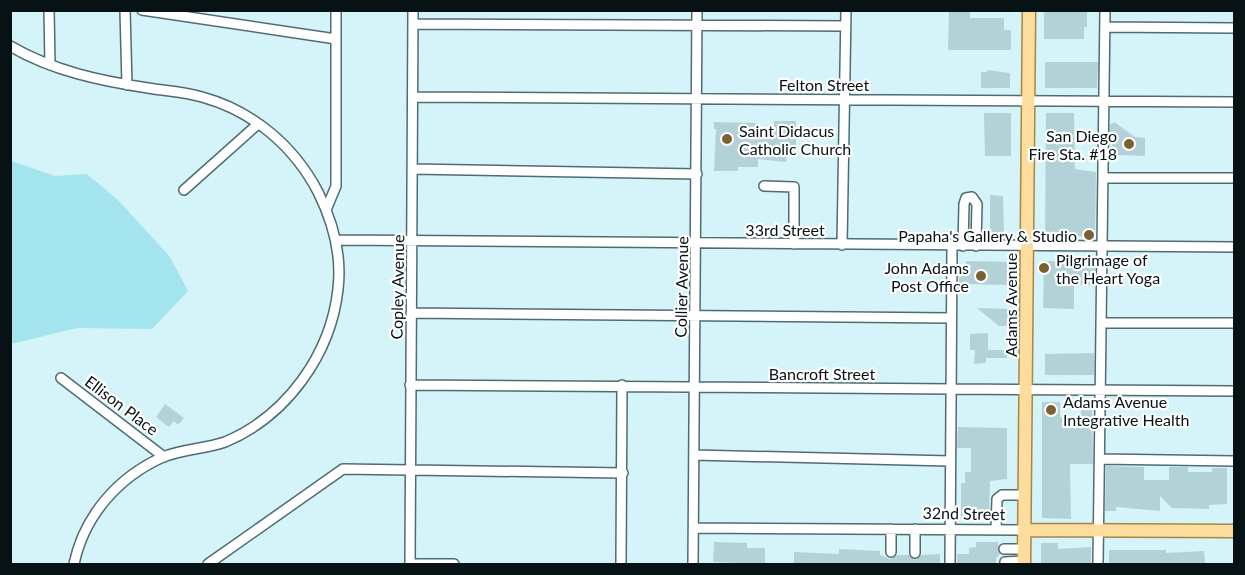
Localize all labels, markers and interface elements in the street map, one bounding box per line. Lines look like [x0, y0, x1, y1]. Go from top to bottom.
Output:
street label: Felton Street [779, 75, 870, 94]
place label: Saint Didacus Catholic Church [739, 121, 851, 158]
place label: San Diego Fire Sta. #18 [1028, 126, 1117, 163]
marker: Saint Didacus Catholic Church [720, 132, 734, 146]
marker: San Diego Fire Sta. #18 [1122, 137, 1136, 151]
street label: 33rd Street [745, 220, 825, 239]
place label: Papaha's Gallery & Studio [898, 226, 1077, 245]
marker: Papaha's Gallery & Studio [1082, 228, 1096, 242]
street label: Copley Avenue [387, 234, 407, 340]
street label: Collier Avenue [671, 236, 691, 338]
place label: Pilgrimage of the Heart Yoga [1056, 250, 1160, 287]
street label: Adams Avenue [1001, 253, 1020, 357]
place label: John Adams Post Office [884, 258, 969, 295]
marker: Pilgrimage of the Heart Yoga [1037, 261, 1051, 275]
marker: John Adams Post Office [974, 269, 988, 283]
street label: Bancroft Street [769, 364, 875, 383]
street label: Ellison Place [82, 371, 162, 439]
place label: Adams Avenue Integrative Health [1063, 392, 1189, 429]
marker: Adams Avenue Integrative Health [1044, 403, 1058, 417]
street label: 32nd Street [923, 503, 1006, 523]

